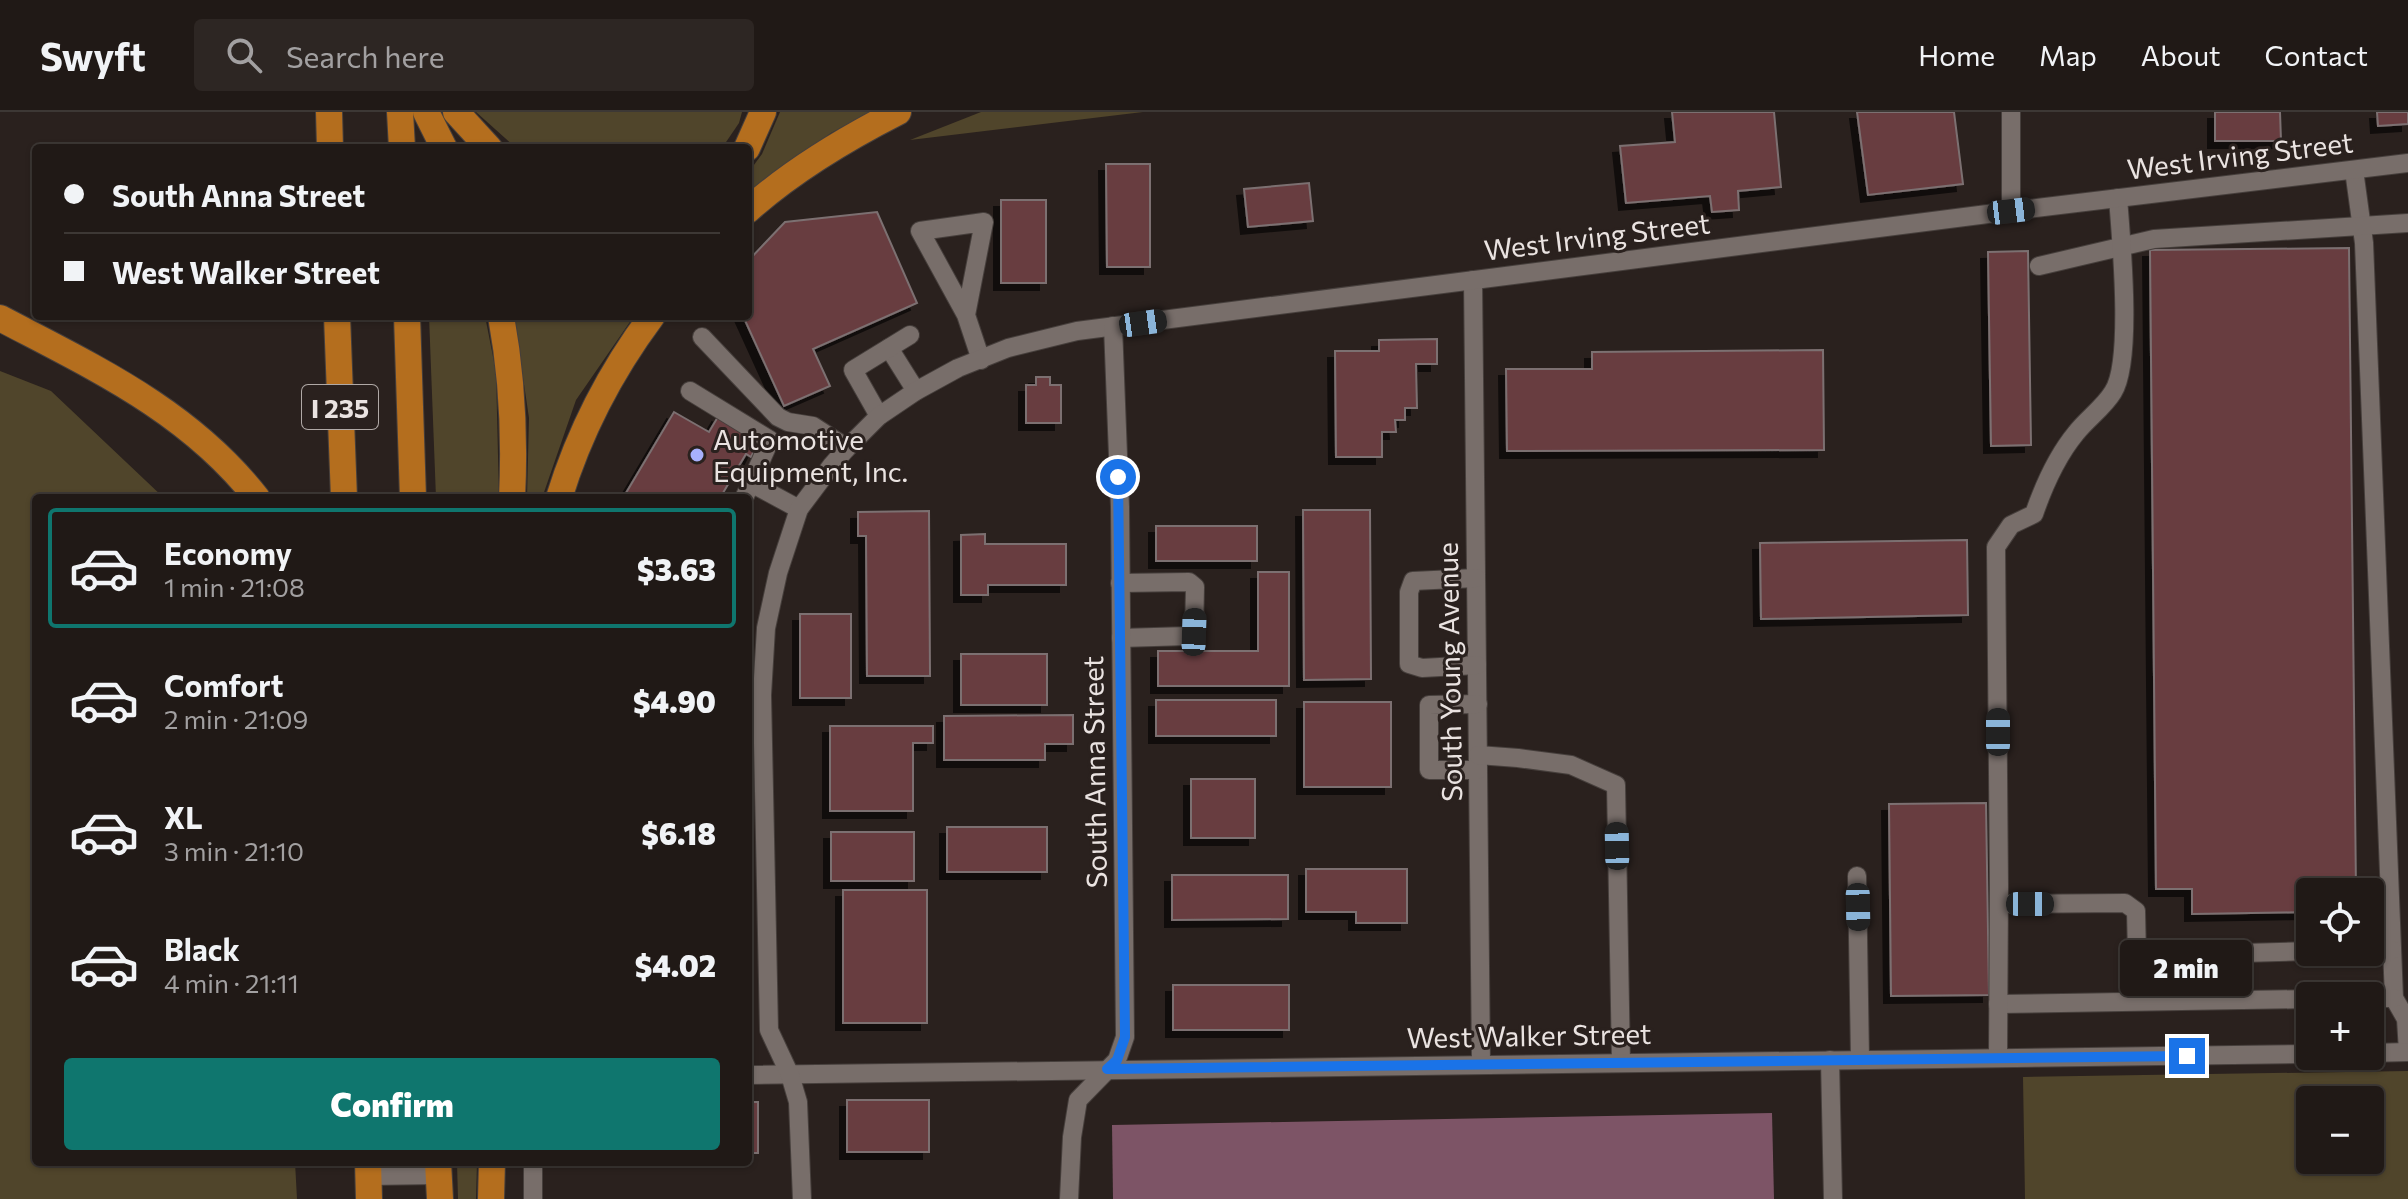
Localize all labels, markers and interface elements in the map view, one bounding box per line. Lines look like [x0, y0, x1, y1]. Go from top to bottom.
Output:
search box [194, 19, 754, 91]
text: Swyft [40, 32, 146, 79]
icon: search [222, 33, 266, 77]
text: Search here [286, 37, 445, 74]
text: Home [1918, 38, 1995, 72]
text: Map [2039, 38, 2097, 72]
text: About [2141, 38, 2221, 72]
text: Contact [2265, 38, 2368, 72]
street label: West Irving Street [2125, 124, 2355, 186]
text: South Anna Street [112, 176, 365, 213]
car [1986, 196, 2036, 226]
street label: West Irving Street [1482, 205, 1712, 267]
text: West Walker Street [112, 253, 380, 290]
car [1118, 308, 1168, 338]
road number: I 235 [302, 385, 378, 429]
place label: Automotive Equipment, Inc. [713, 422, 908, 488]
marker: Automotive Equipment, Inc. [688, 446, 706, 464]
route start [1100, 459, 1136, 495]
icon: car [68, 532, 140, 604]
text: Economy [164, 534, 292, 571]
street label: South Young Avenue [1430, 542, 1468, 802]
text: $3.63 [637, 550, 716, 587]
text: 1 min · 21:08 [164, 571, 305, 602]
car [1181, 608, 1207, 656]
street label: South Anna Street [1075, 656, 1113, 888]
icon: car [68, 664, 140, 736]
text: Comfort [164, 666, 283, 703]
text: $4.90 [633, 682, 716, 719]
text: 2 min · 21:09 [164, 703, 308, 734]
car [1986, 708, 2010, 756]
icon: car [68, 796, 140, 868]
text: XL [164, 798, 203, 835]
text: $6.18 [641, 814, 716, 851]
car [1605, 822, 1629, 870]
text: 3 min · 21:10 [164, 835, 304, 866]
map controls [2296, 878, 2384, 1174]
button: locate [2296, 878, 2384, 966]
car [1846, 883, 1870, 931]
car [2006, 892, 2054, 916]
icon: car [68, 928, 140, 1000]
text: Black [164, 930, 240, 967]
callout: 2 min [2121, 940, 2253, 996]
text: $4.02 [635, 946, 716, 983]
text: 2 min [2153, 952, 2219, 983]
text: 4 min · 21:11 [164, 967, 299, 998]
button: + [2296, 982, 2384, 1070]
street label: West Walker Street [1406, 1016, 1652, 1054]
route end [2169, 1038, 2205, 1074]
button: Confirm [64, 1058, 720, 1150]
button: − [2296, 1086, 2384, 1174]

